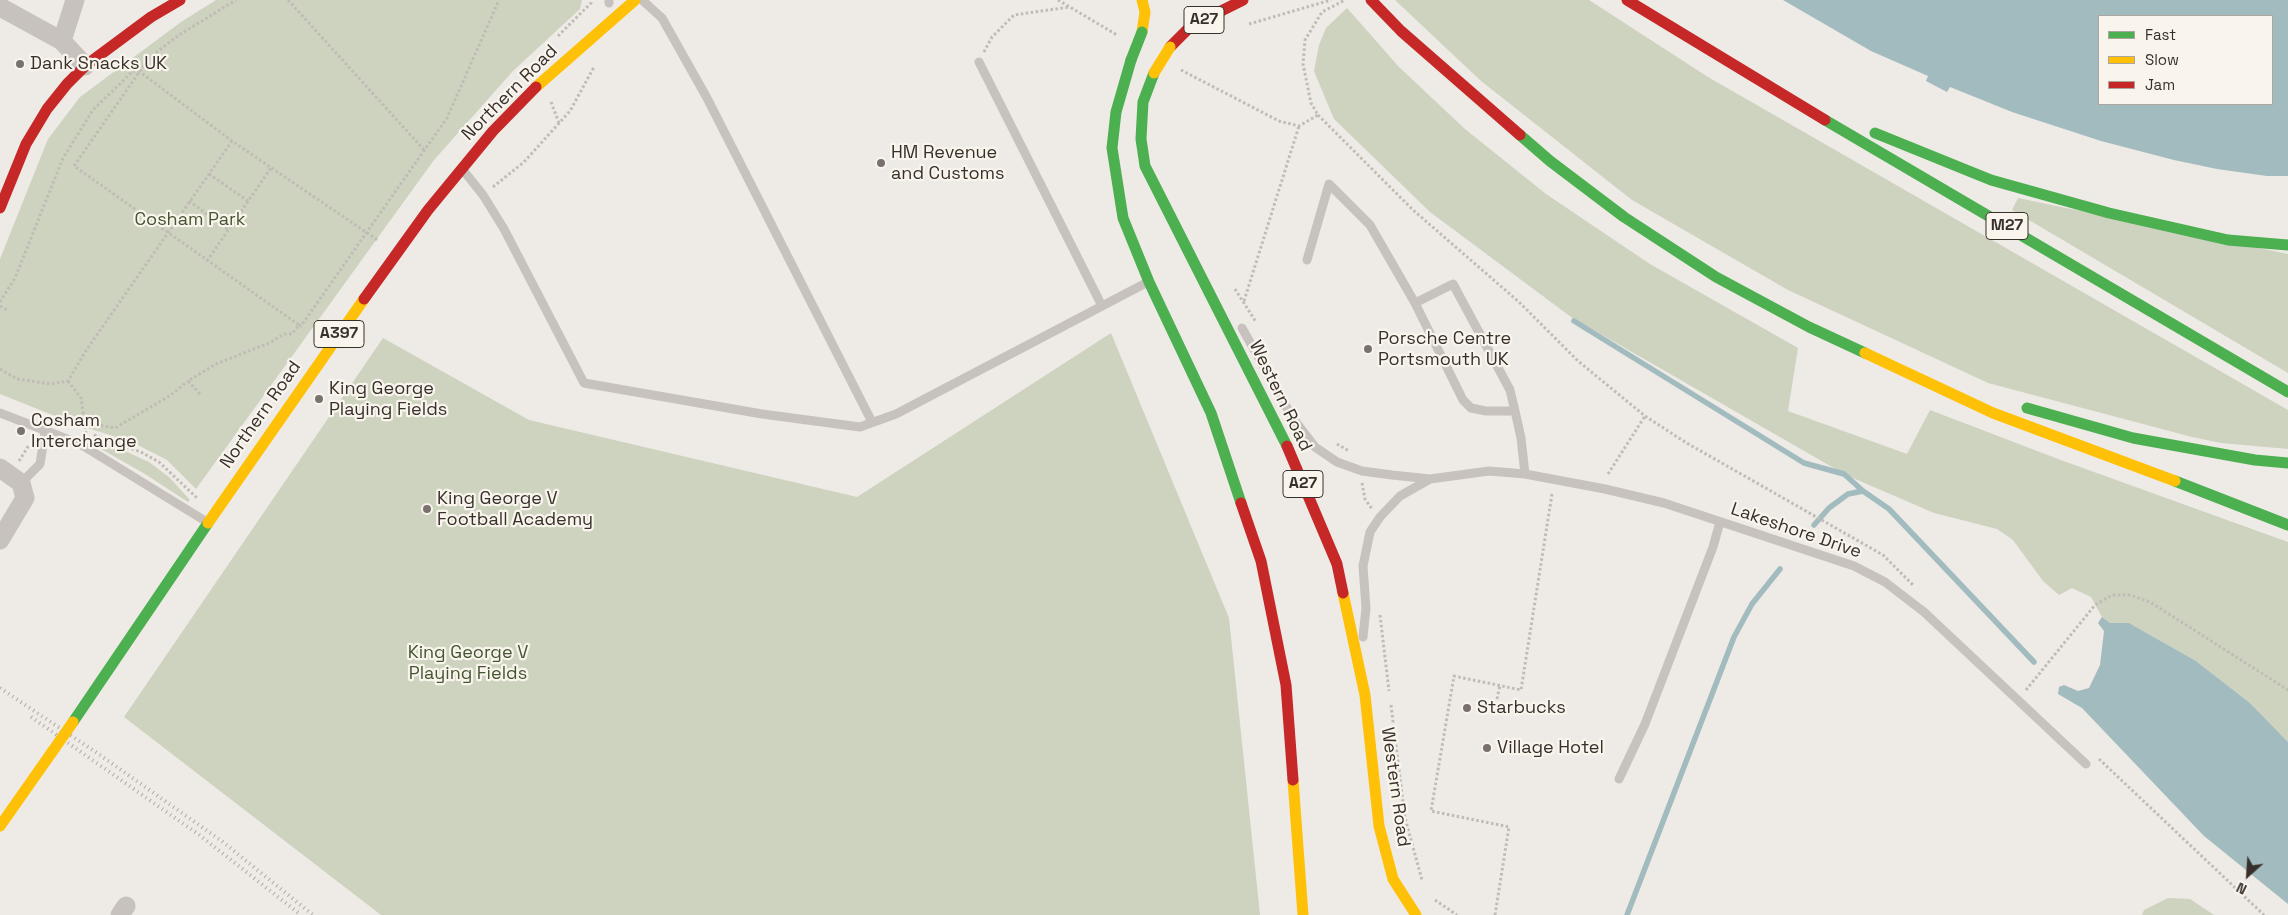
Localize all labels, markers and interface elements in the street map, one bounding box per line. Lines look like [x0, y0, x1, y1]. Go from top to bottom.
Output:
road number: A27 [1184, 6, 1224, 34]
legend [2098, 15, 2273, 105]
text: Fast [2145, 25, 2176, 44]
street label: Northern Road [458, 41, 562, 145]
text: Slow [2145, 50, 2179, 69]
place label: Dank Snacks UK [30, 53, 167, 75]
marker: Dank Snacks UK [14, 58, 26, 70]
text: Jam [2145, 75, 2175, 94]
place label: HM Revenue and Customs [891, 142, 1005, 184]
marker: HM Revenue and Customs [875, 157, 887, 169]
park label: Cosham Park [134, 209, 246, 231]
road number: M27 [1986, 212, 2028, 240]
road number: A397 [314, 320, 364, 348]
place label: Porsche Centre Portsmouth UK [1378, 328, 1511, 370]
street label: Western Road [1244, 337, 1316, 455]
marker: Porsche Centre Portsmouth UK [1362, 343, 1374, 355]
street label: Northern Road [216, 357, 306, 473]
place label: King George Playing Fields [329, 378, 447, 420]
marker: King George Playing Fields [313, 393, 325, 405]
place label: Cosham Interchange [31, 410, 137, 452]
marker: Cosham Interchange [15, 425, 27, 437]
road number: A27 [1283, 470, 1323, 498]
place label: King George V Football Academy [437, 488, 593, 530]
street label: Lakeshore Drive [1728, 499, 1864, 563]
marker: King George V Football Academy [421, 503, 433, 515]
park label: King George V Playing Fields [408, 642, 528, 684]
place label: Starbucks [1477, 697, 1566, 719]
marker: Starbucks [1461, 702, 1473, 714]
street label: Western Road [1376, 726, 1414, 848]
place label: Village Hotel [1497, 737, 1604, 759]
marker: Village Hotel [1481, 742, 1493, 754]
north arrow [2223, 850, 2273, 900]
text: N [2233, 878, 2250, 899]

